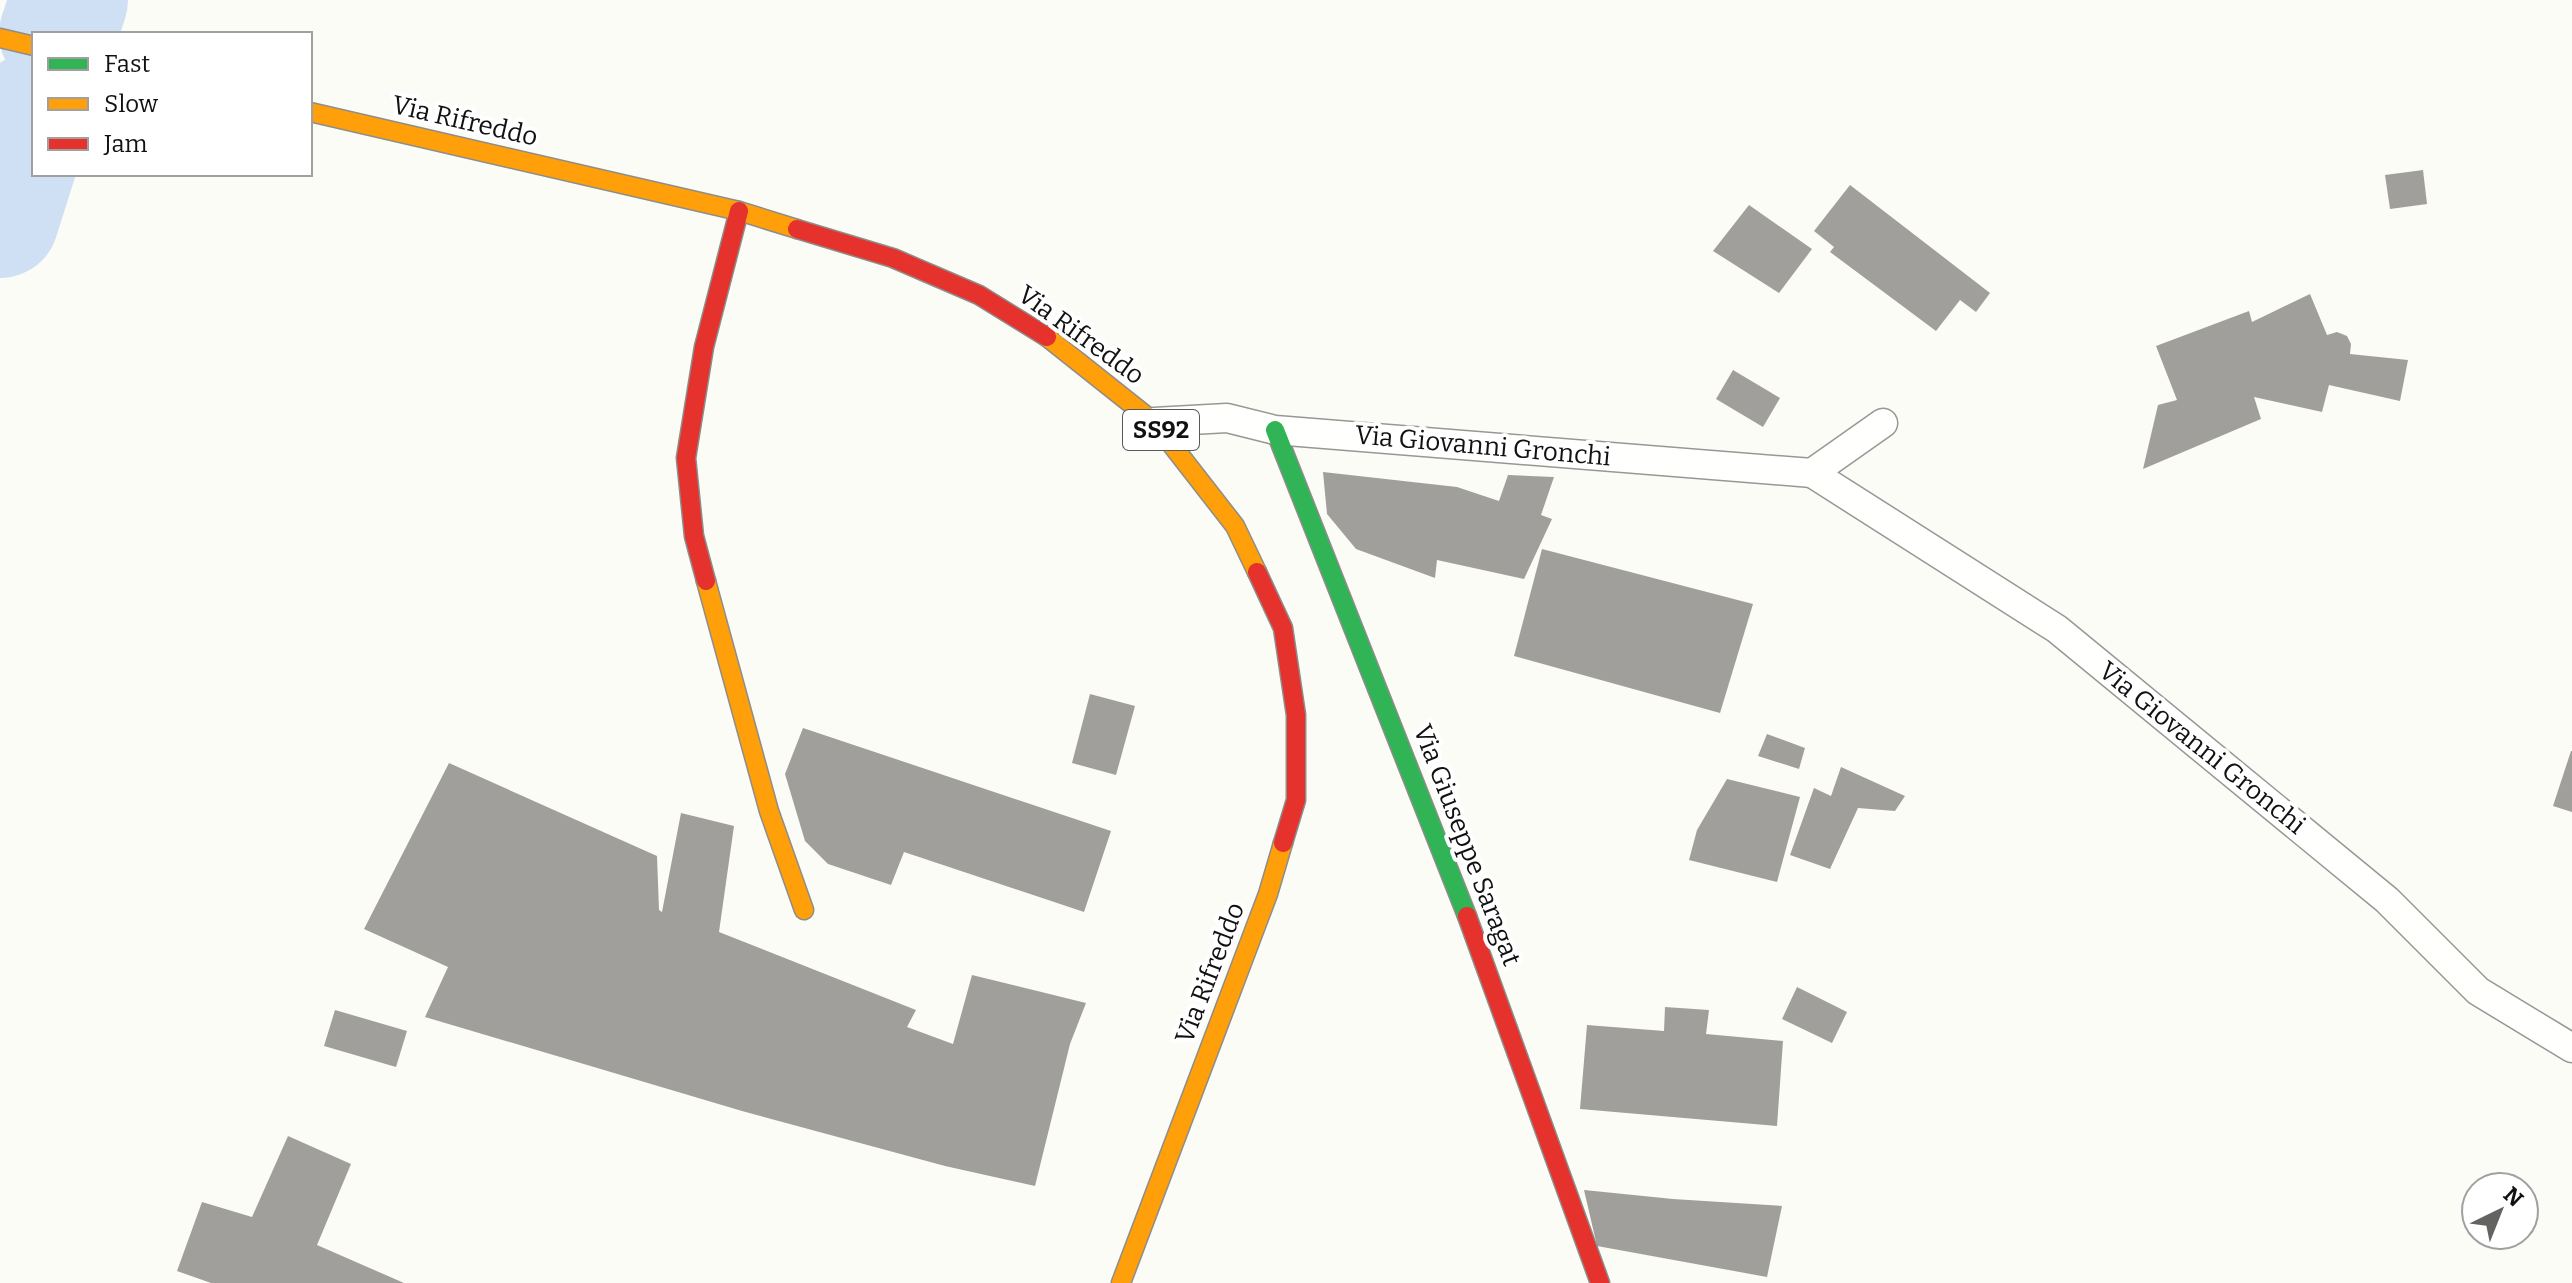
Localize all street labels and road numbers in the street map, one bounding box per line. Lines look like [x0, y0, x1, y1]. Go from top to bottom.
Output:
street label: Via Rifreddo [389, 89, 541, 153]
street label: Via Rifreddo [1012, 279, 1150, 391]
road number: SS92 [1123, 410, 1199, 450]
street label: Via Giovanni Gronchi [1354, 419, 1612, 473]
street label: Via Giovanni Gronchi [2093, 655, 2312, 841]
street label: Via Giuseppe Saragat [1407, 720, 1528, 970]
street label: Via Rifreddo [1169, 898, 1251, 1048]

